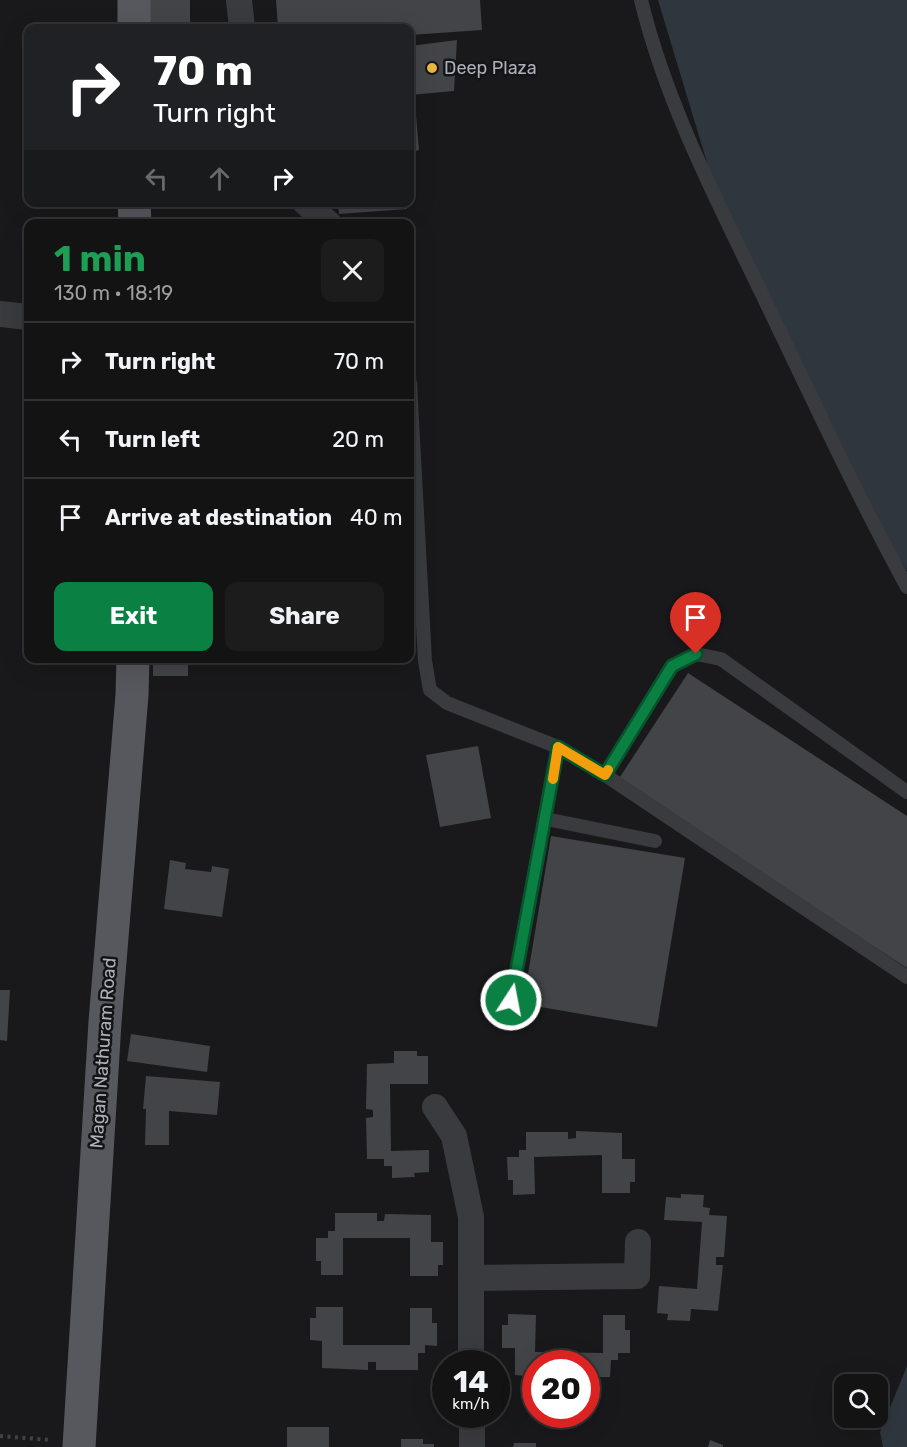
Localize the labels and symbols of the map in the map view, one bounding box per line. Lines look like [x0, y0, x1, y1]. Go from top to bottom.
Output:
place label: Deep Plaza [444, 57, 537, 79]
marker: Deep Plaza [425, 61, 439, 75]
pin [670, 592, 721, 654]
street label: Magan Nathuram Road [85, 957, 121, 1149]
position arrow [479, 968, 543, 1032]
speed limit sign: 20 [522, 1350, 600, 1428]

